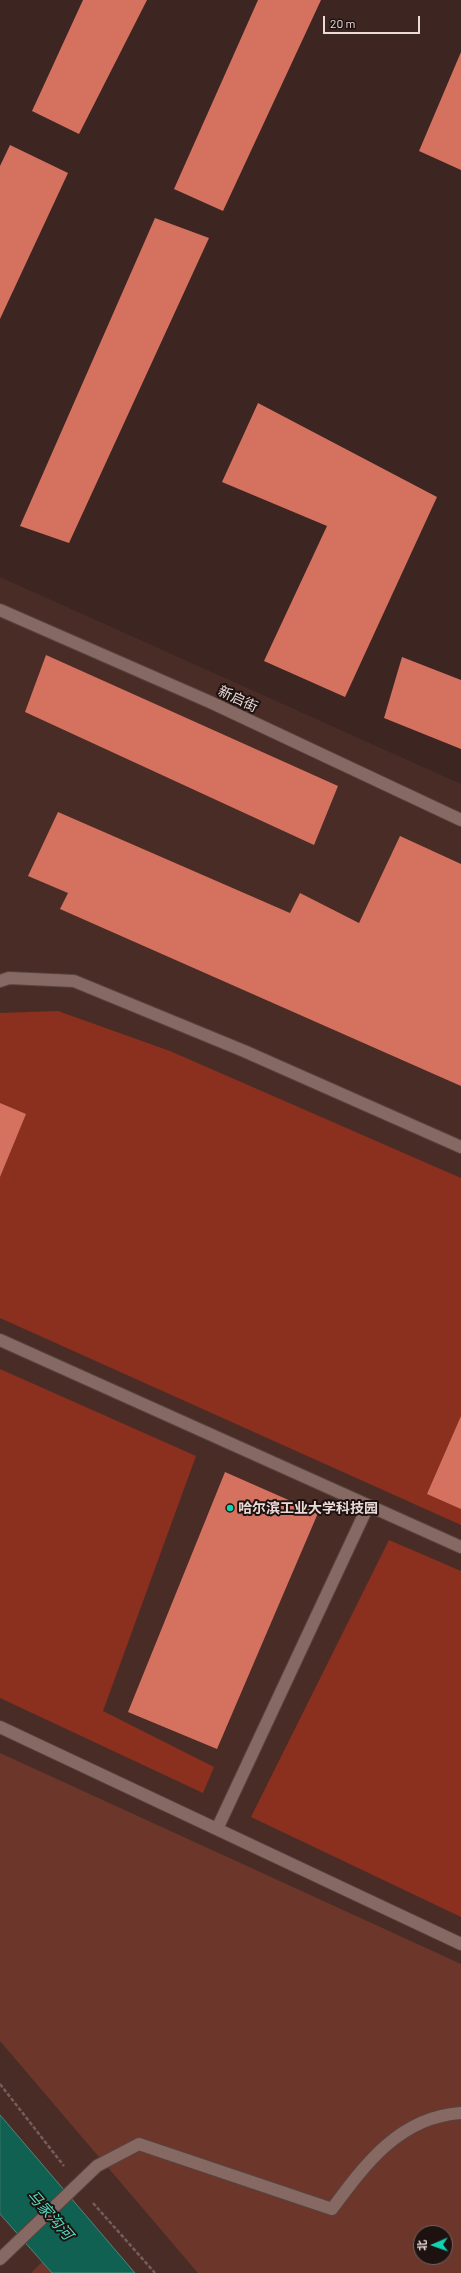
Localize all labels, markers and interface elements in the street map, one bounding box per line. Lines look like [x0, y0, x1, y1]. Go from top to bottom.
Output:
scale bar [325, 8, 422, 34]
text: 20 m [330, 16, 356, 30]
street label: 新启街 [215, 683, 261, 715]
place label: 哈尔滨工业大学科技园 [238, 1500, 378, 1516]
marker: 哈尔滨工业大学科技园 [225, 1503, 235, 1513]
water label: 马家沟河 [24, 2186, 76, 2244]
north arrow [413, 2225, 453, 2265]
text: 北 [415, 2240, 428, 2251]

